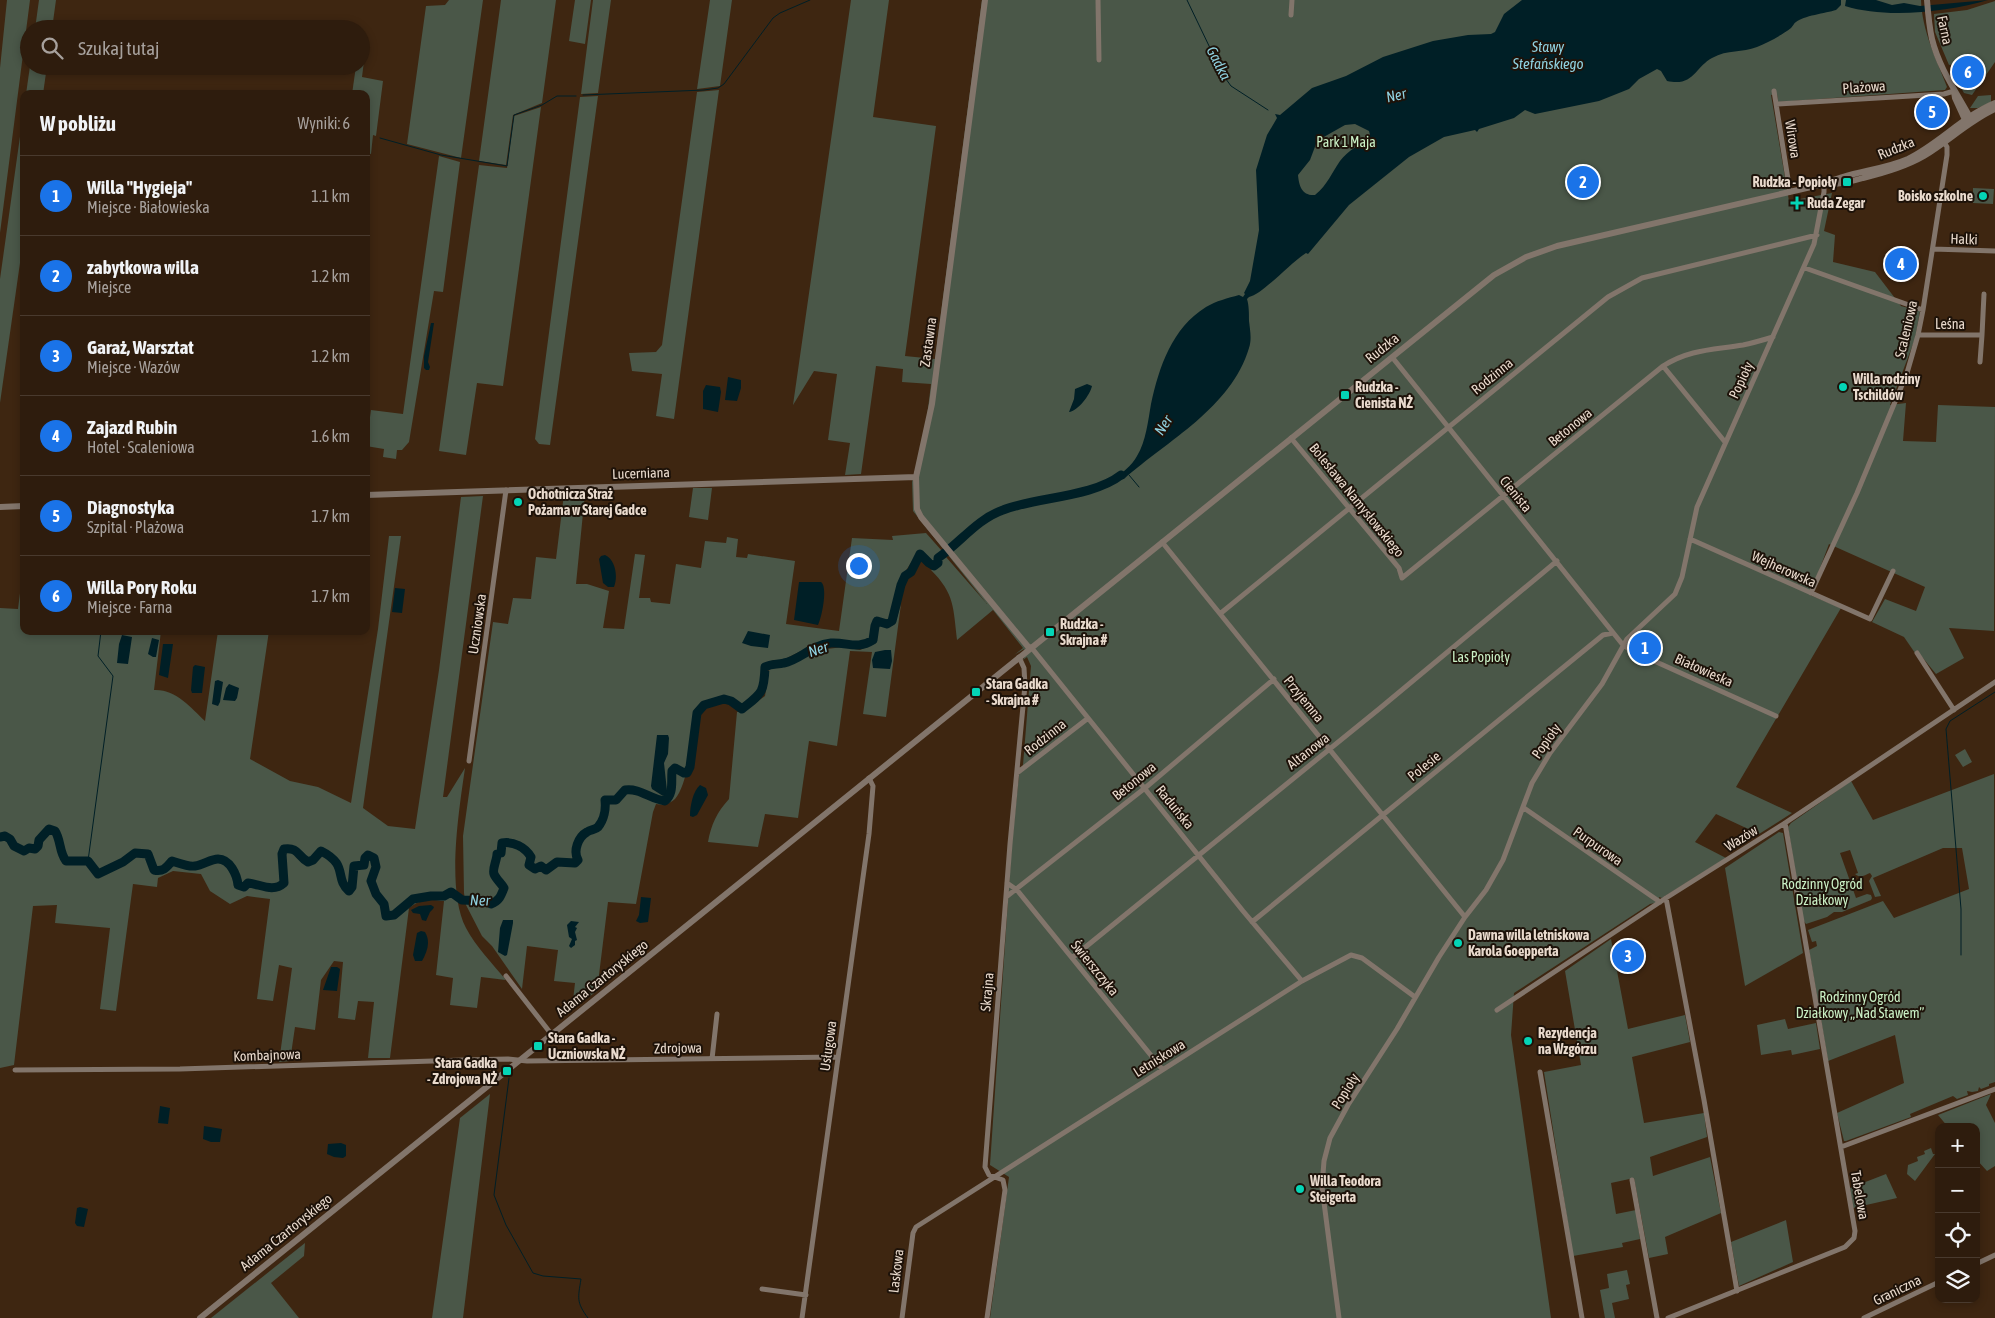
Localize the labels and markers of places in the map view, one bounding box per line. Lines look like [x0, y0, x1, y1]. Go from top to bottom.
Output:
pin: 6 [1952, 53, 1984, 91]
pin: 5 [1916, 93, 1948, 131]
pin: 2 [1567, 163, 1599, 201]
place label: Rudzka - Popioły [1752, 174, 1837, 190]
marker: Rudzka - Popioły [1841, 176, 1853, 188]
place label: Boisko szkolne [1898, 188, 1973, 204]
marker: Boisko szkolne [1977, 190, 1989, 202]
place label: Ruda Zegar [1807, 195, 1866, 211]
marker: Ruda Zegar [1791, 197, 1803, 209]
pin: 4 [1885, 245, 1917, 283]
place label: Willa rodziny Tschildów [1852, 371, 1921, 403]
place label: Rudzka - Cienista NŻ [1355, 379, 1414, 411]
marker: Willa rodziny Tschildów [1837, 381, 1849, 393]
marker: Rudzka - Cienista NŻ [1339, 389, 1351, 401]
place label: Ochotnicza Straż Pożarna w Starej Gadce [528, 486, 646, 518]
marker: Ochotnicza Straż Pożarna w Starej Gadce [512, 496, 524, 508]
place label: Rudzka - Skrajna # [1060, 616, 1108, 648]
marker: Rudzka - Skrajna # [1044, 626, 1056, 638]
pin: 1 [1629, 629, 1661, 667]
place label: Stara Gadka - Skrajna # [986, 676, 1048, 708]
marker: Stara Gadka - Skrajna # [970, 686, 982, 698]
place label: Dawna willa letniskowa Karola Goepperta [1468, 927, 1590, 959]
marker: Dawna willa letniskowa Karola Goepperta [1452, 937, 1464, 949]
pin: 3 [1612, 937, 1644, 975]
place label: Rezydencja na Wzgórzu [1538, 1025, 1597, 1057]
place label: Stara Gadka - Uczniowska NŻ [548, 1030, 626, 1062]
marker: Rezydencja na Wzgórzu [1522, 1035, 1534, 1047]
marker: Stara Gadka - Uczniowska NŻ [532, 1040, 544, 1052]
place label: Stara Gadka - Zdrojowa NŻ [427, 1055, 498, 1087]
marker: Stara Gadka - Zdrojowa NŻ [501, 1065, 513, 1077]
place label: Willa Teodora Steigerta [1309, 1173, 1381, 1205]
marker: Willa Teodora Steigerta [1294, 1183, 1306, 1195]

